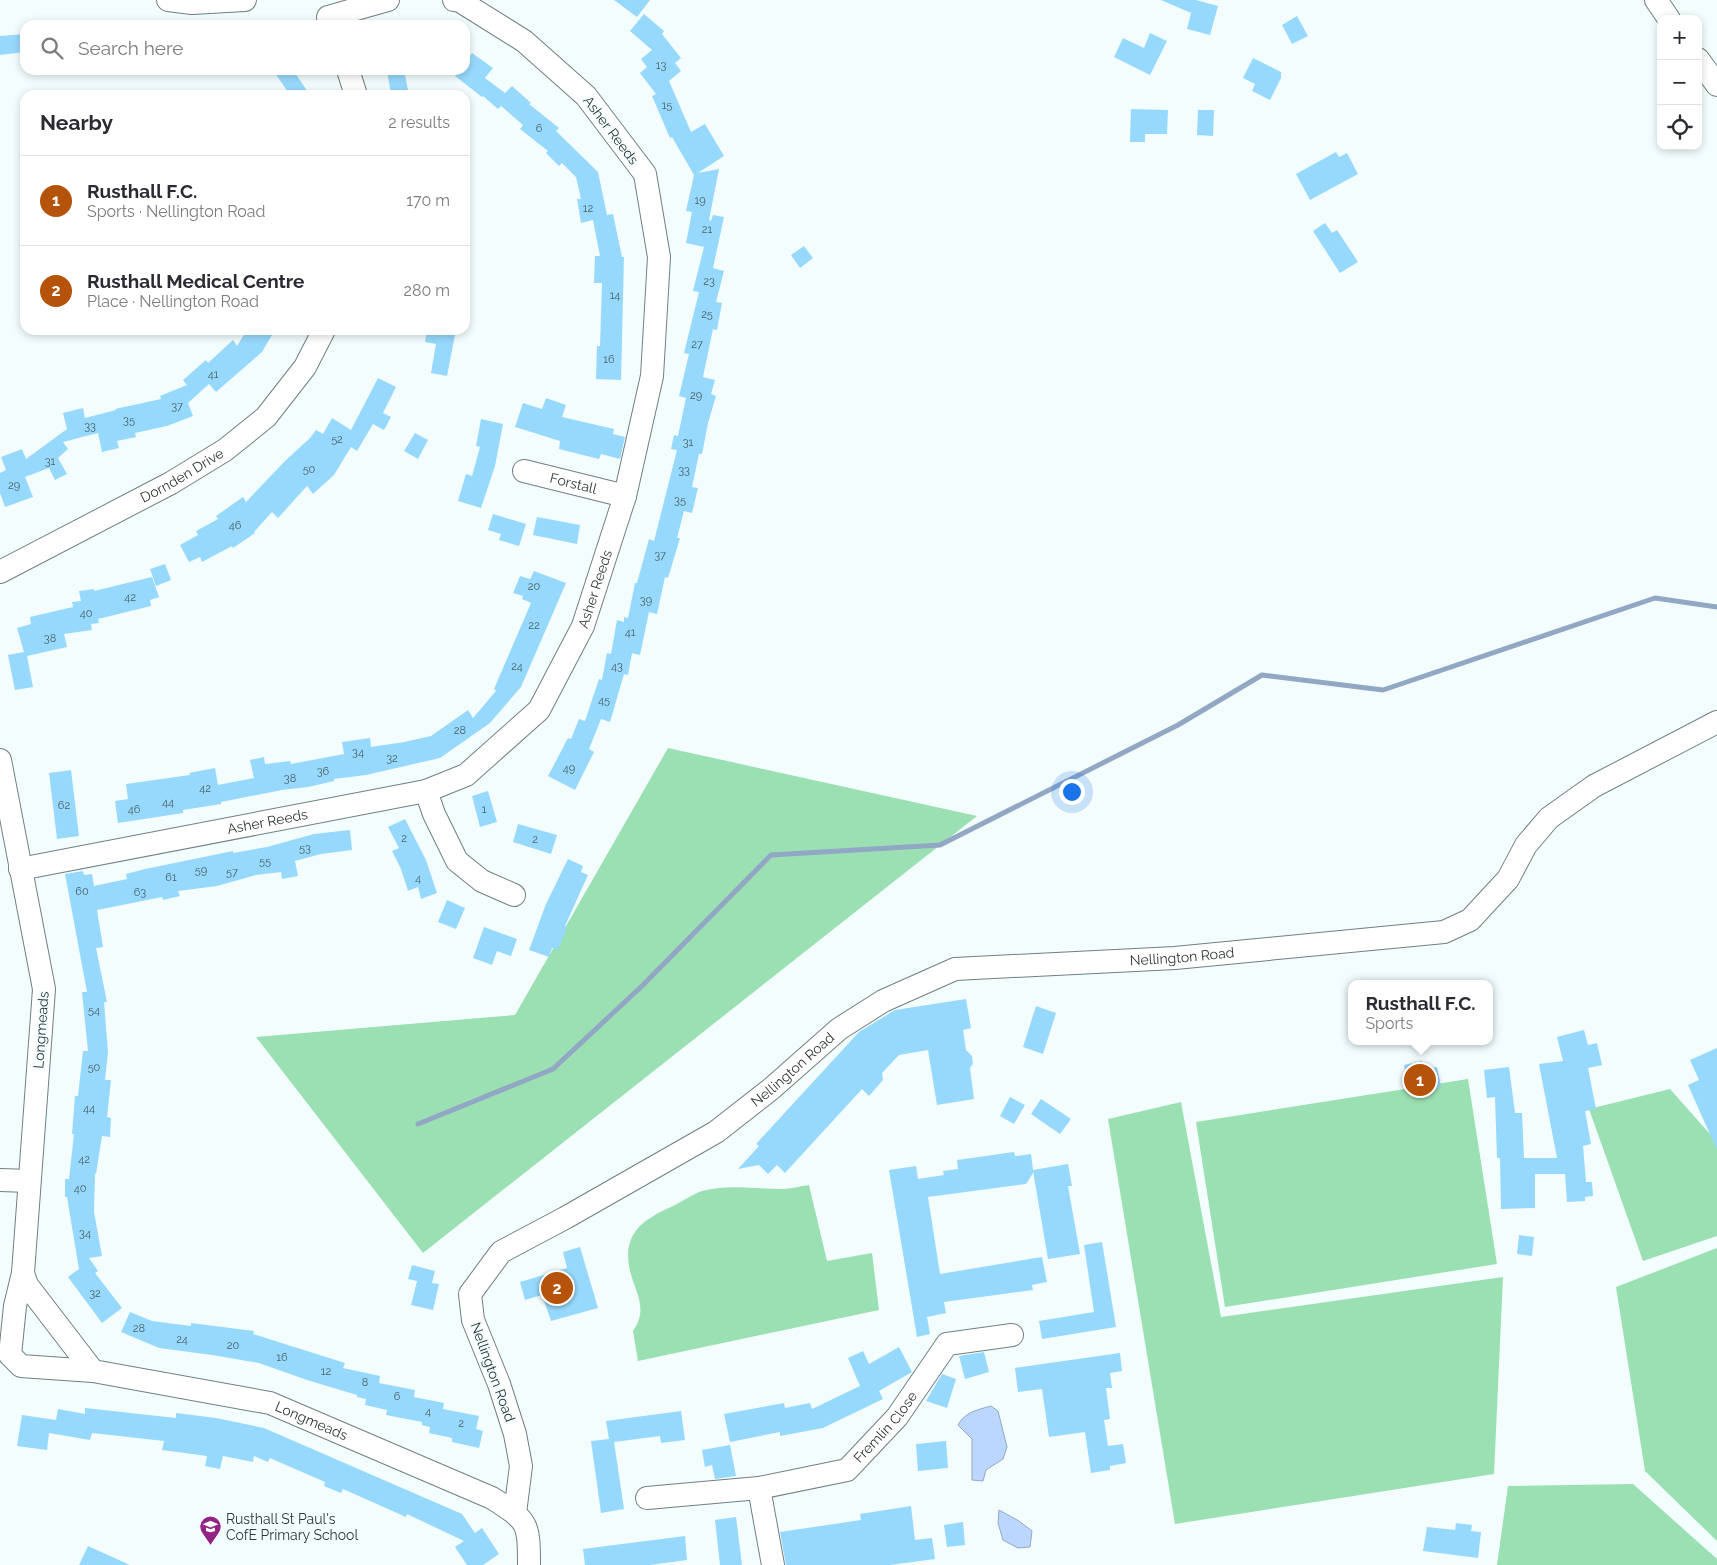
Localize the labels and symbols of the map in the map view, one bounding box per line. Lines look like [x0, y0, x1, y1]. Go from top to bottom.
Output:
house number: 13 [656, 59, 666, 72]
street label: Asher Reeds [580, 93, 642, 168]
house number: 15 [662, 99, 672, 112]
house number: 6 [536, 122, 543, 135]
house number: 19 [694, 194, 706, 207]
house number: 12 [583, 202, 593, 215]
house number: 21 [702, 223, 713, 236]
house number: 23 [703, 275, 715, 288]
house number: 14 [610, 289, 620, 302]
house number: 25 [701, 308, 713, 321]
house number: 27 [691, 338, 703, 351]
house number: 16 [603, 353, 615, 366]
house number: 41 [208, 368, 219, 381]
house number: 29 [690, 389, 702, 402]
house number: 37 [171, 400, 183, 413]
house number: 35 [123, 414, 135, 427]
house number: 33 [84, 420, 96, 433]
house number: 52 [331, 433, 343, 446]
house number: 31 [683, 436, 694, 449]
street label: Dornden Drive [138, 445, 226, 506]
house number: 31 [45, 455, 56, 468]
house number: 50 [303, 463, 316, 476]
house number: 33 [678, 464, 690, 477]
street label: Forstall [548, 470, 599, 497]
house number: 29 [8, 479, 20, 492]
house number: 35 [674, 494, 686, 507]
house number: 46 [229, 519, 242, 532]
street label: Asher Reeds [575, 547, 615, 630]
house number: 37 [654, 549, 666, 562]
house number: 20 [528, 580, 540, 593]
house number: 42 [124, 591, 136, 604]
house number: 39 [640, 594, 652, 607]
house number: 40 [80, 607, 93, 620]
house number: 22 [528, 619, 540, 632]
house number: 41 [625, 626, 636, 639]
house number: 38 [44, 632, 56, 645]
house number: 24 [511, 660, 523, 673]
house number: 43 [611, 660, 623, 673]
house number: 45 [598, 694, 610, 707]
house number: 28 [454, 724, 466, 737]
house number: 34 [352, 746, 364, 759]
house number: 32 [386, 752, 398, 765]
house number: 49 [563, 762, 575, 775]
house number: 36 [317, 765, 330, 778]
house number: 38 [284, 772, 296, 785]
your location [1059, 779, 1085, 805]
house number: 42 [199, 782, 211, 795]
house number: 44 [162, 796, 174, 809]
house number: 62 [58, 799, 70, 812]
house number: 46 [128, 803, 141, 816]
house number: 1 [482, 803, 487, 816]
street label: Asher Reeds [226, 806, 309, 837]
house number: 2 [401, 832, 407, 845]
house number: 2 [532, 833, 538, 846]
house number: 53 [299, 842, 311, 855]
house number: 55 [259, 855, 271, 868]
house number: 59 [195, 864, 207, 877]
house number: 57 [226, 866, 238, 879]
house number: 61 [165, 871, 177, 884]
house number: 4 [415, 872, 421, 885]
house number: 60 [75, 885, 89, 898]
house number: 63 [134, 886, 146, 899]
street label: Nellington Road [1129, 944, 1235, 968]
street label: Longmeads [30, 991, 52, 1069]
house number: 54 [88, 1004, 100, 1017]
street label: Nellington Road [748, 1029, 837, 1110]
house number: 50 [88, 1061, 101, 1074]
pin: 1 [1404, 1061, 1436, 1099]
house number: 44 [83, 1102, 95, 1115]
house number: 42 [78, 1153, 90, 1166]
house number: 40 [74, 1182, 87, 1195]
house number: 34 [79, 1227, 91, 1240]
pin: 2 [541, 1269, 573, 1307]
house number: 32 [89, 1287, 101, 1300]
street label: Nellington Road [468, 1320, 518, 1424]
house number: 28 [133, 1322, 145, 1335]
house number: 24 [176, 1333, 188, 1346]
house number: 20 [227, 1339, 239, 1352]
house number: 16 [276, 1351, 288, 1364]
house number: 12 [321, 1365, 331, 1378]
house number: 8 [362, 1376, 368, 1389]
street label: Fremlin Close [850, 1388, 920, 1466]
house number: 6 [394, 1390, 401, 1403]
street label: Longmeads [273, 1398, 350, 1443]
house number: 4 [425, 1405, 431, 1418]
house number: 2 [458, 1417, 464, 1430]
place label: Rusthall St Paul's CofE Primary School [226, 1511, 358, 1543]
school or university icon: Rusthall St Paul's CofE Primary School [198, 1515, 222, 1546]

